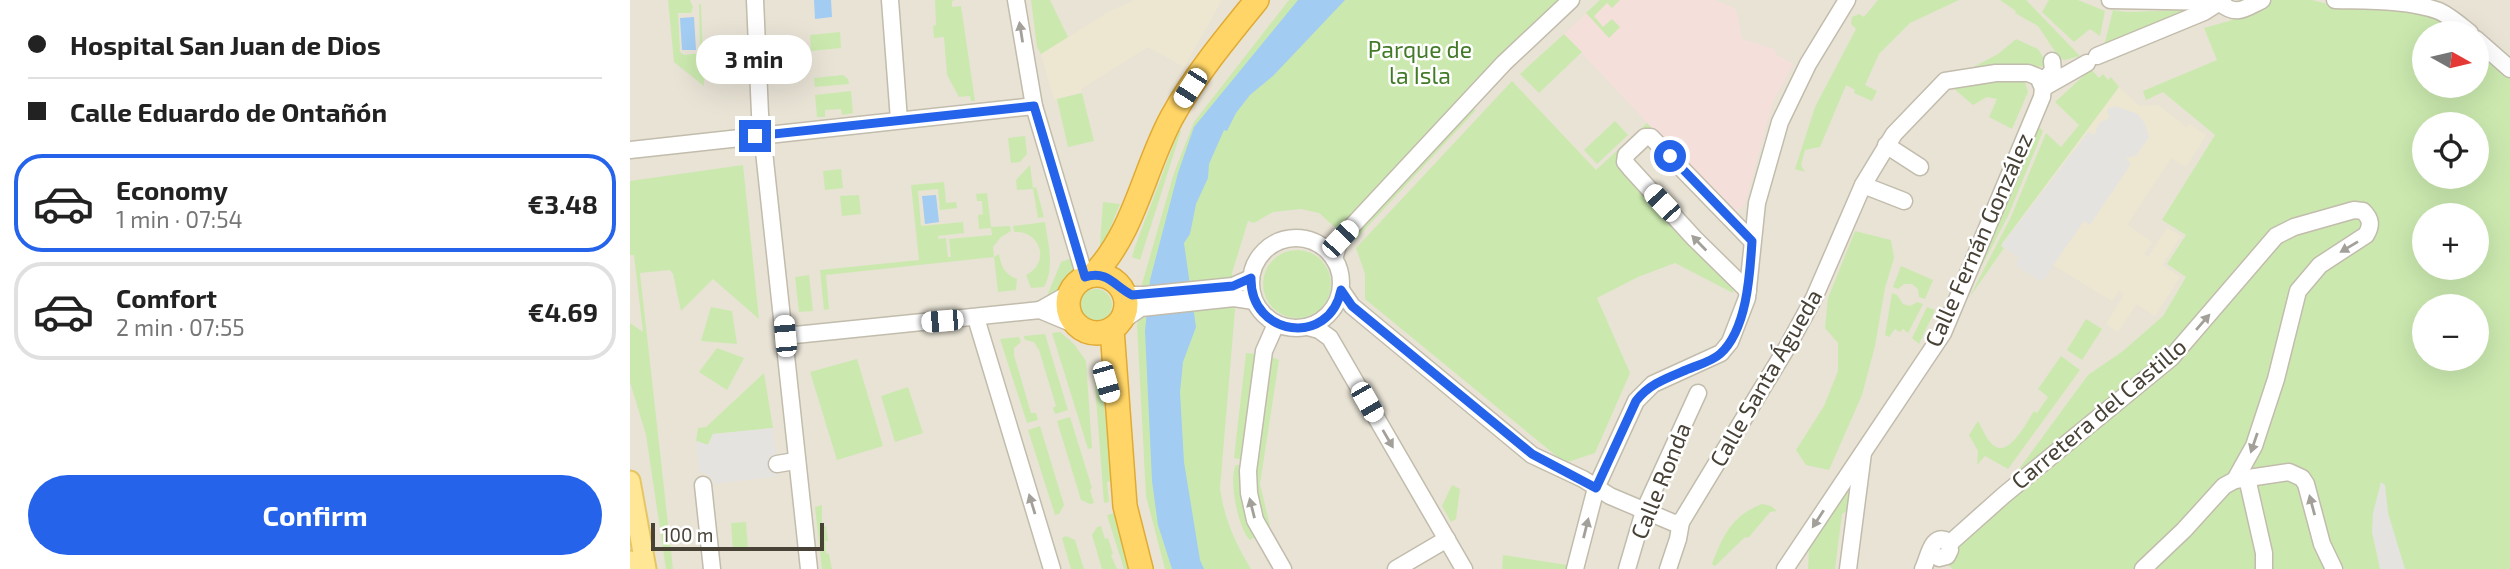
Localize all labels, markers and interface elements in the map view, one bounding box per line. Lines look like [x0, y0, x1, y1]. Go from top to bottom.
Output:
one-way arrow [1015, 21, 1026, 43]
north arrow [2412, 21, 2488, 98]
map controls [2412, 21, 2489, 371]
text: Hospital San Juan de Dios [70, 29, 381, 60]
callout: 3 min [697, 34, 813, 83]
park label: Parque de la Isla [1368, 35, 1472, 89]
text: 3 min [725, 45, 783, 73]
car [1170, 65, 1211, 111]
text: Calle Eduardo de Ontañón [70, 96, 387, 127]
button: locate [2412, 112, 2489, 189]
route end [739, 120, 771, 152]
street label: Calle Fernán González [1918, 128, 2038, 351]
route start [1654, 140, 1686, 172]
icon: car [32, 172, 95, 235]
text: Economy [116, 174, 228, 205]
car [1640, 180, 1685, 226]
text: €3.48 [528, 188, 598, 219]
button: + [2412, 203, 2489, 280]
text: 1 min · 07:54 [116, 205, 243, 233]
car [1318, 216, 1363, 262]
one-way arrow [1691, 234, 1708, 251]
one-way arrow [2340, 240, 2359, 253]
icon: car [32, 280, 95, 343]
text: Comfort [116, 282, 217, 313]
street label: Calle Santa Águeda [1703, 284, 1827, 471]
button: − [2412, 294, 2489, 371]
text: €4.69 [528, 296, 598, 327]
car [921, 309, 964, 333]
text: 2 min · 07:55 [116, 313, 245, 341]
one-way arrow [2195, 313, 2211, 331]
car [773, 314, 798, 358]
street label: Carretera del Castillo [2005, 332, 2192, 495]
car [1091, 359, 1122, 405]
car [1348, 379, 1387, 425]
street label: Calle Ronda [1624, 418, 1696, 543]
one-way arrow [1382, 429, 1394, 449]
one-way arrow [2248, 433, 2259, 454]
button: Confirm [28, 475, 602, 555]
one-way arrow [1027, 493, 1037, 514]
one-way arrow [2306, 493, 2317, 515]
one-way arrow [1246, 497, 1257, 519]
one-way arrow [1811, 509, 1824, 529]
one-way arrow [1581, 517, 1592, 539]
scale bar [651, 520, 824, 552]
text: 100 m [662, 523, 713, 546]

